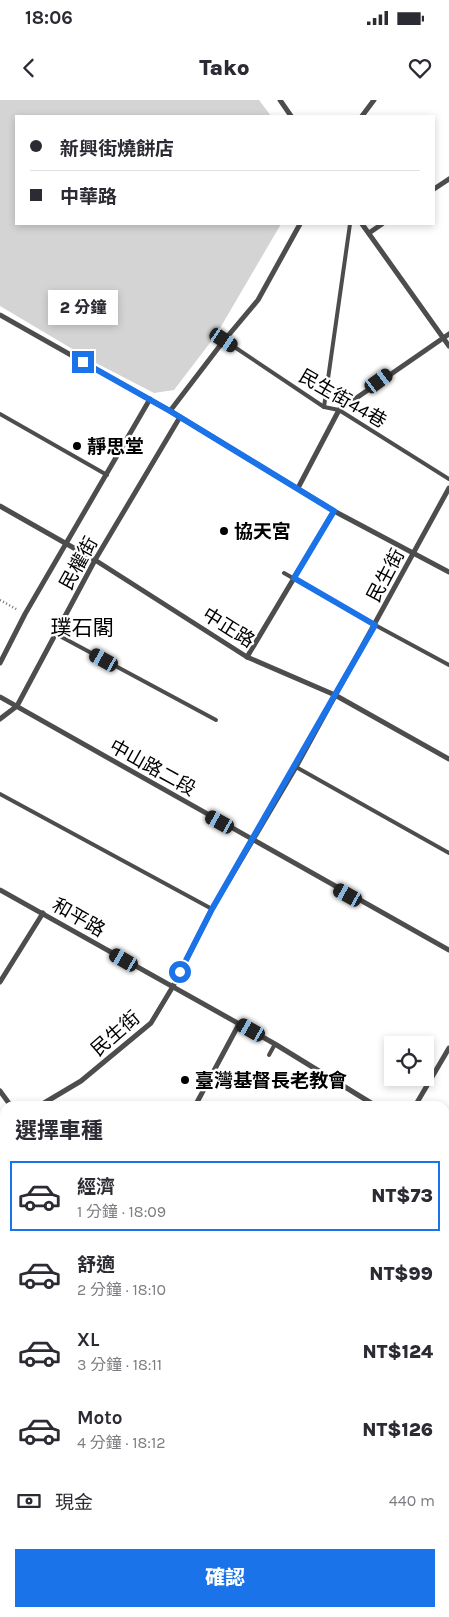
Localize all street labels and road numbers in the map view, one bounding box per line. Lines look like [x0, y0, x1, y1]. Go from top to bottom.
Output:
street label: 民生街44巷 [295, 365, 390, 433]
street label: 民權街 [55, 533, 102, 594]
street label: 民生街 [363, 545, 409, 606]
street label: 中正路 [198, 603, 258, 652]
street label: 中山路二段 [106, 735, 199, 801]
street label: 和平路 [48, 894, 109, 942]
street label: 民生街 [87, 1007, 144, 1061]

